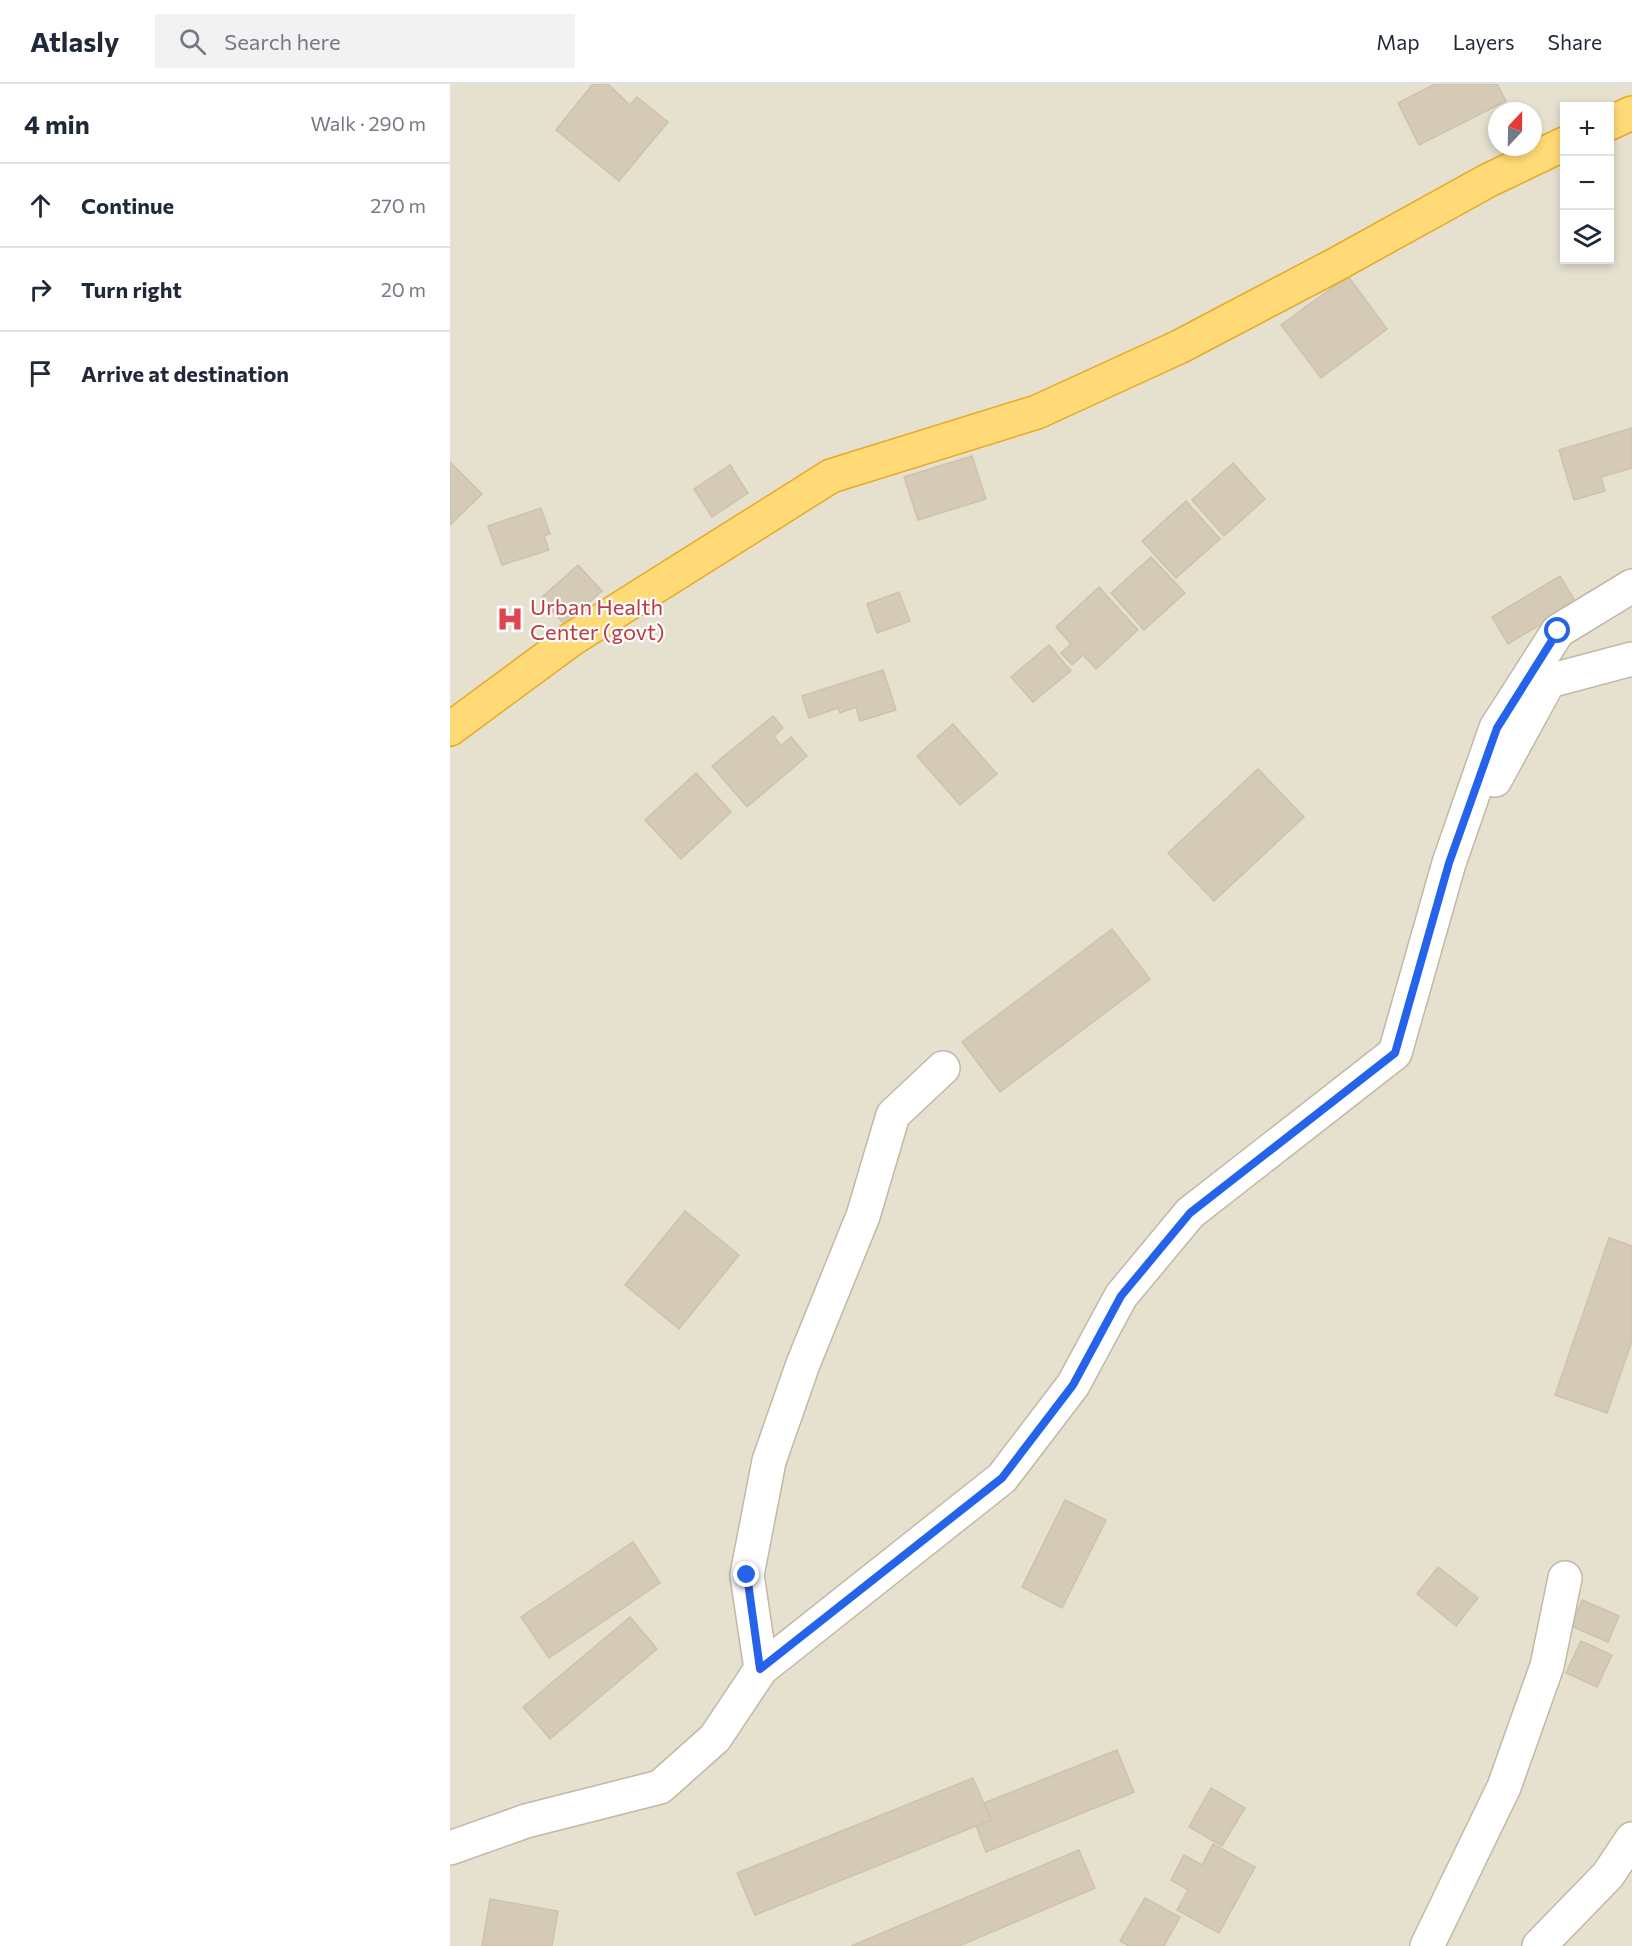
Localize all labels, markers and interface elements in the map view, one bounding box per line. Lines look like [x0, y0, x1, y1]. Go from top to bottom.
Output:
search box [155, 14, 575, 68]
text: Atlasly [30, 24, 119, 58]
icon: search [176, 25, 209, 58]
text: Search here [224, 28, 341, 55]
text: Map [1376, 29, 1420, 54]
text: Layers [1453, 29, 1515, 54]
text: Share [1548, 29, 1602, 54]
north arrow [1488, 102, 1542, 156]
map controls [1560, 102, 1614, 264]
button: + [1560, 102, 1614, 156]
text: 4 min [24, 108, 90, 139]
text: Walk · 290 m [310, 111, 426, 135]
button: − [1560, 156, 1614, 210]
icon: ahead [24, 189, 57, 222]
text: Continue [81, 192, 174, 219]
text: 270 m [370, 193, 426, 217]
button: layers [1560, 210, 1614, 264]
icon: right [24, 273, 57, 306]
text: Turn right [81, 276, 182, 303]
text: 20 m [381, 277, 426, 301]
icon: arrive [24, 357, 57, 390]
text: Arrive at destination [81, 360, 289, 387]
place label: Urban Health Center (govt) [530, 593, 664, 645]
hospital icon: Urban Health Center (govt) [495, 604, 525, 634]
route start [1544, 617, 1570, 643]
route end [733, 1561, 759, 1587]

